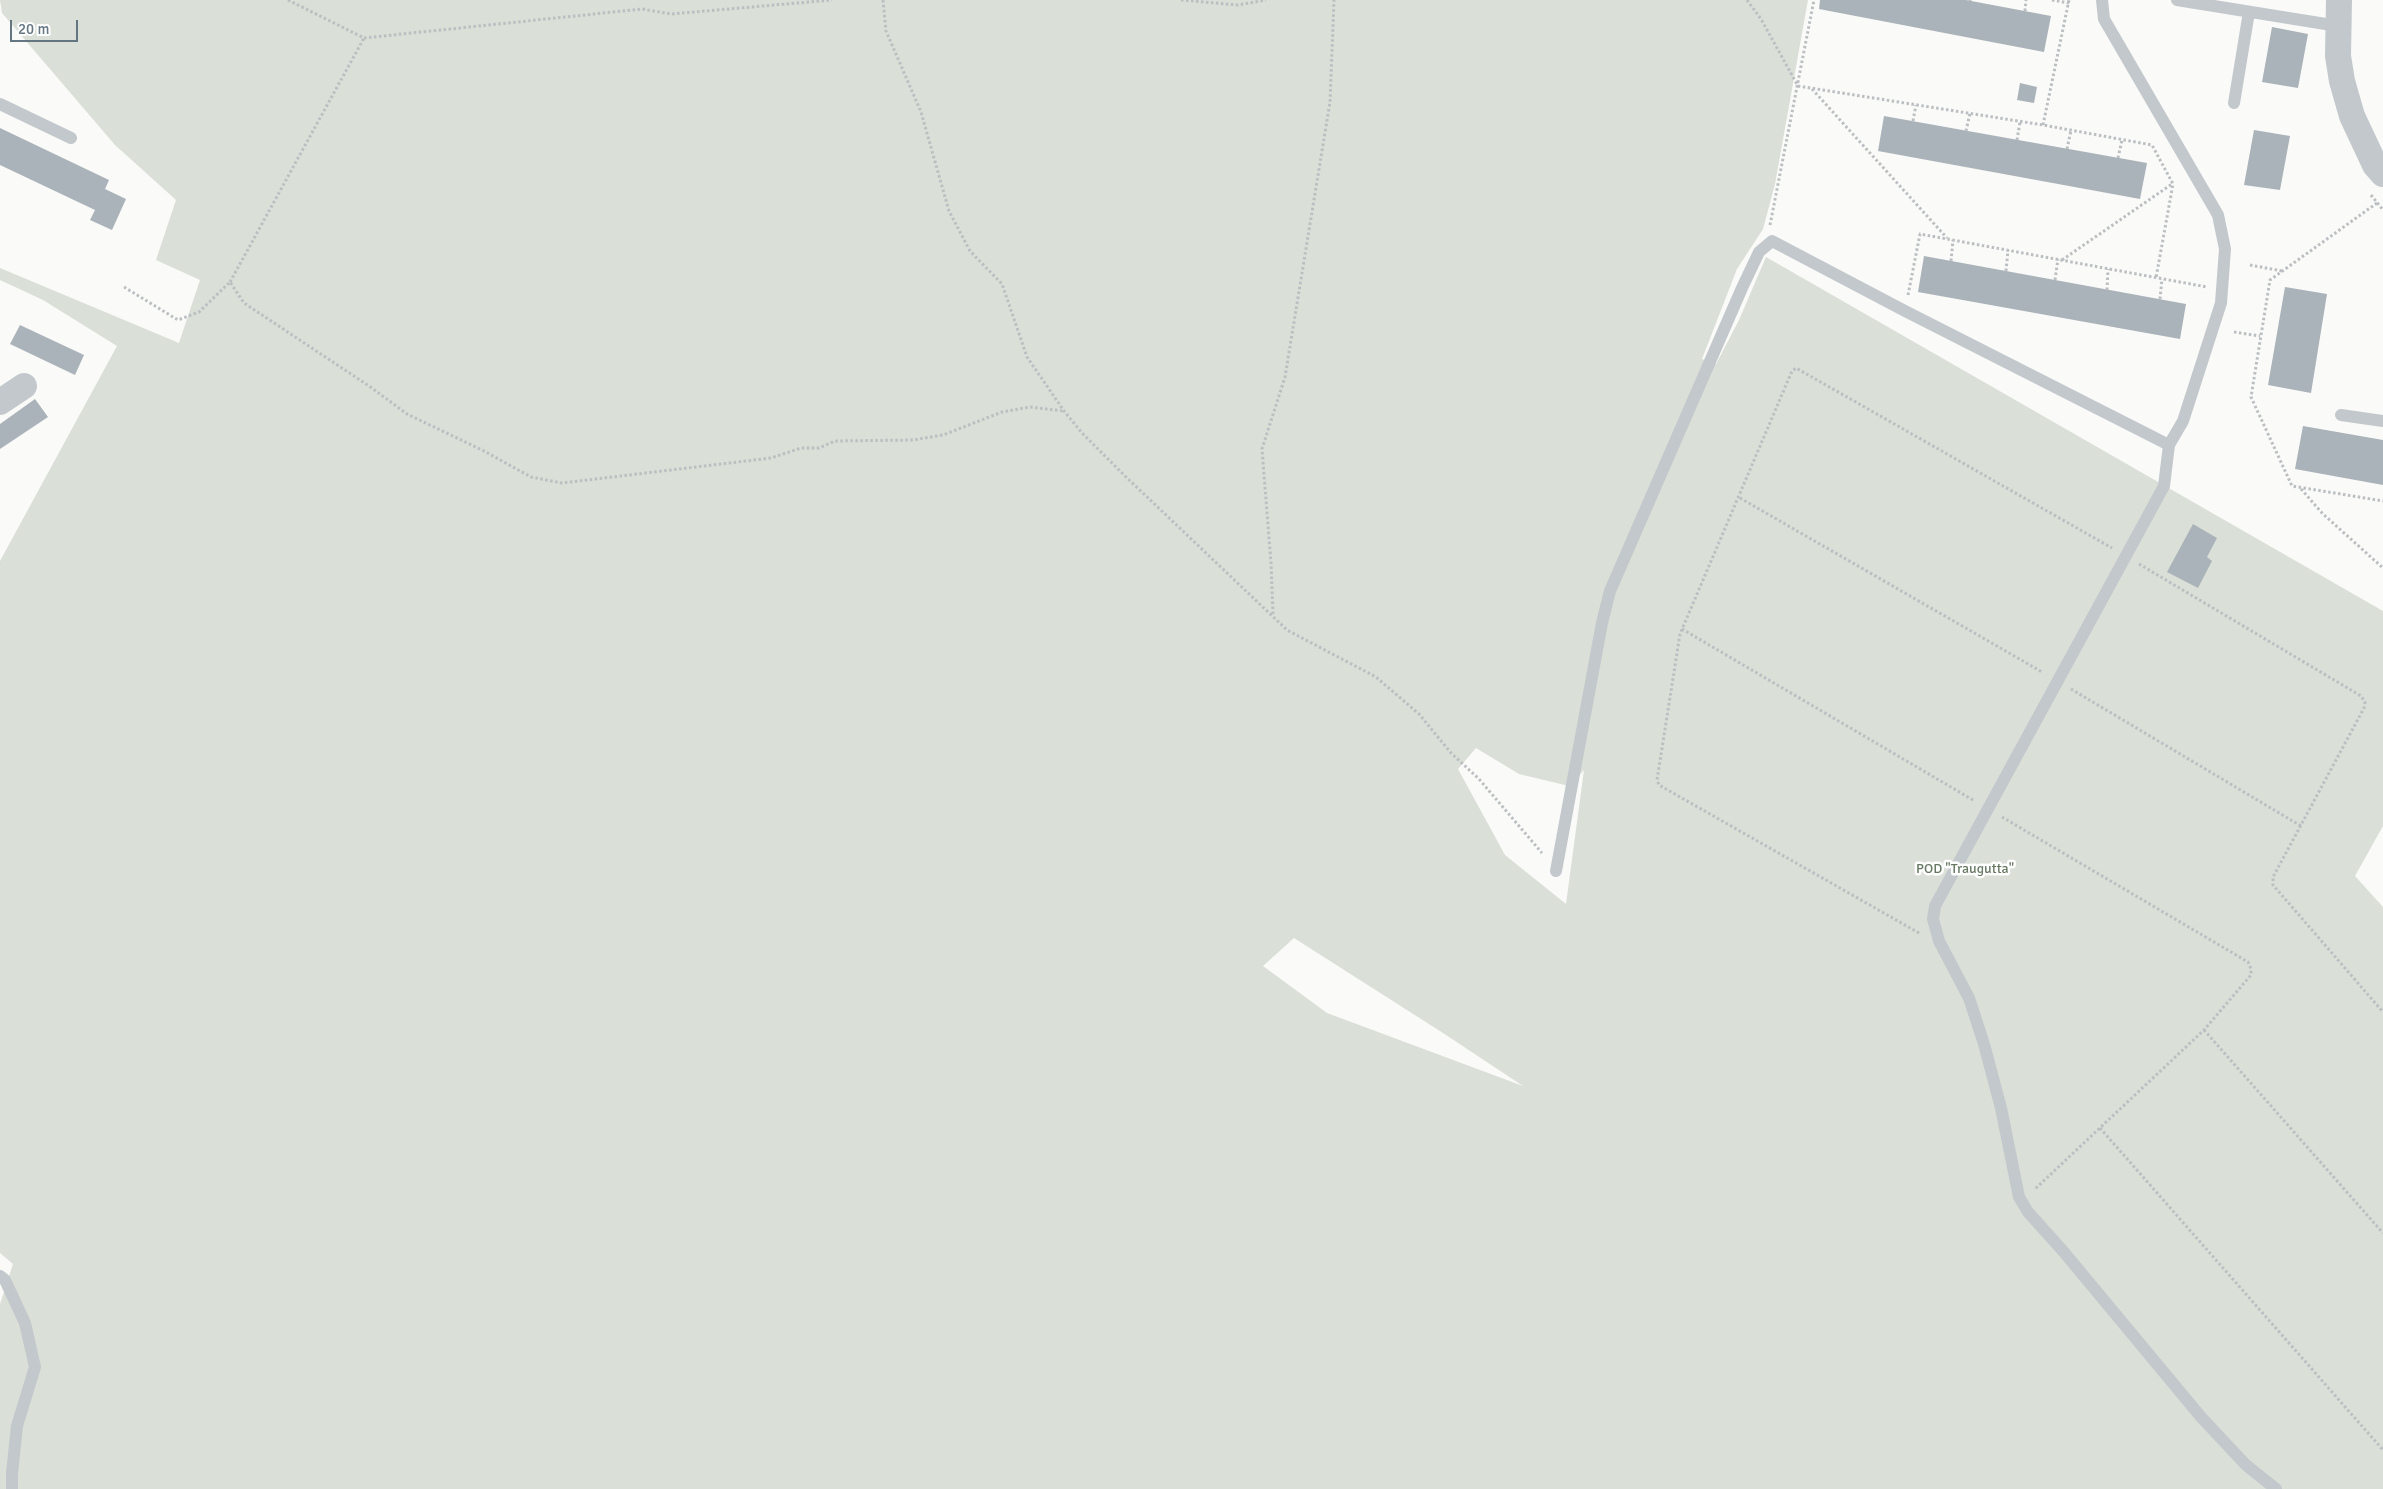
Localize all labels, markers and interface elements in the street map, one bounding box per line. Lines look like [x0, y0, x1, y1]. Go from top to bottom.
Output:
scale bar [12, 10, 80, 42]
text: 20 m [18, 20, 49, 38]
park label: POD "Traugutta" [1916, 861, 2014, 877]

